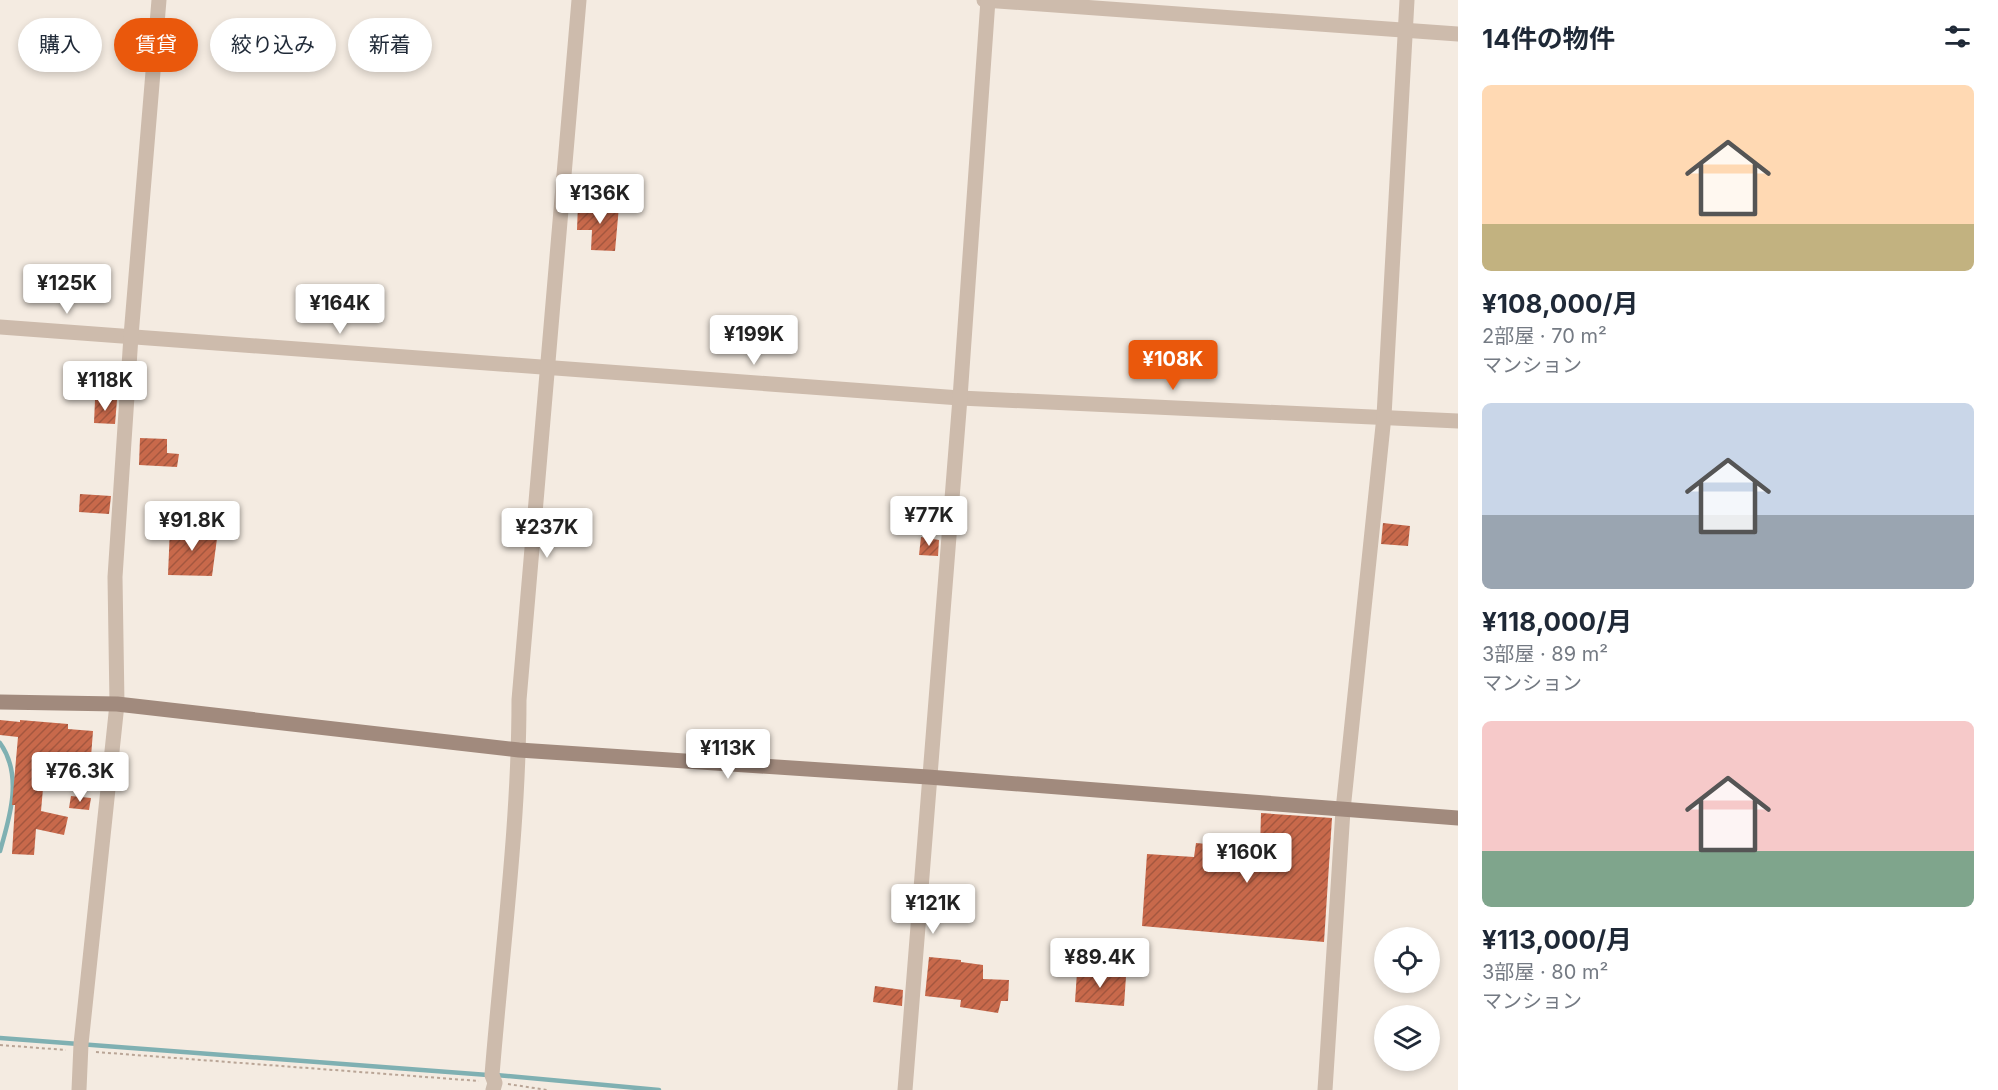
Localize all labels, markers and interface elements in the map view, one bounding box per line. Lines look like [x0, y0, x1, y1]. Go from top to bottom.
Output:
chip: 購入 [18, 18, 102, 72]
chip: 賃貸 [114, 18, 198, 72]
chip: 絞り込み [210, 18, 336, 72]
chip: 新着 [348, 18, 432, 72]
icon: filters [1941, 20, 1974, 53]
text: 14件の物件 [1482, 23, 1615, 54]
icon: home [1674, 124, 1782, 232]
pin: ¥136K [558, 174, 642, 225]
text: ¥136K [570, 181, 630, 205]
pin: ¥125K [25, 264, 109, 315]
text: ¥125K [37, 271, 97, 295]
pin: ¥164K [298, 284, 382, 335]
text: ¥108,000/月 [1482, 288, 1639, 319]
text: ¥164K [310, 291, 370, 315]
pin: ¥199K [712, 315, 796, 366]
text: ¥199K [724, 322, 784, 346]
text: 2部屋 · 70 m² [1482, 324, 1607, 348]
pin: ¥108K [1131, 340, 1215, 391]
text: ¥108K [1143, 347, 1203, 371]
text: マンション [1482, 353, 1582, 377]
pin: ¥118K [63, 361, 147, 412]
text: ¥118K [77, 368, 133, 392]
icon: home [1674, 442, 1782, 550]
pin: ¥77K [893, 496, 965, 547]
pin: ¥91.8K [143, 501, 241, 552]
text: ¥77K [904, 503, 954, 527]
text: ¥91.8K [159, 508, 225, 532]
pin: ¥237K [505, 508, 589, 559]
text: ¥237K [516, 515, 578, 539]
text: ¥118,000/月 [1482, 606, 1632, 637]
text: 3部屋 · 89 m² [1482, 642, 1608, 666]
text: マンション [1482, 671, 1582, 695]
pin: ¥113K [686, 729, 770, 780]
text: ¥113K [700, 736, 756, 760]
pin: ¥76.3K [31, 752, 129, 803]
text: ¥76.3K [46, 759, 114, 783]
icon: home [1674, 760, 1782, 868]
pin: ¥160K [1205, 833, 1289, 884]
text: ¥160K [1217, 840, 1277, 864]
pin: ¥121K [891, 884, 975, 935]
text: ¥121K [905, 891, 961, 915]
text: ¥113,000/月 [1482, 924, 1632, 955]
map controls [1374, 927, 1440, 1071]
button: locate [1374, 927, 1440, 993]
pin: ¥89.4K [1051, 938, 1149, 989]
text: ¥89.4K [1064, 945, 1136, 969]
text: 3部屋 · 80 m² [1482, 960, 1608, 984]
text: マンション [1482, 989, 1582, 1013]
button: layers [1374, 1005, 1440, 1071]

